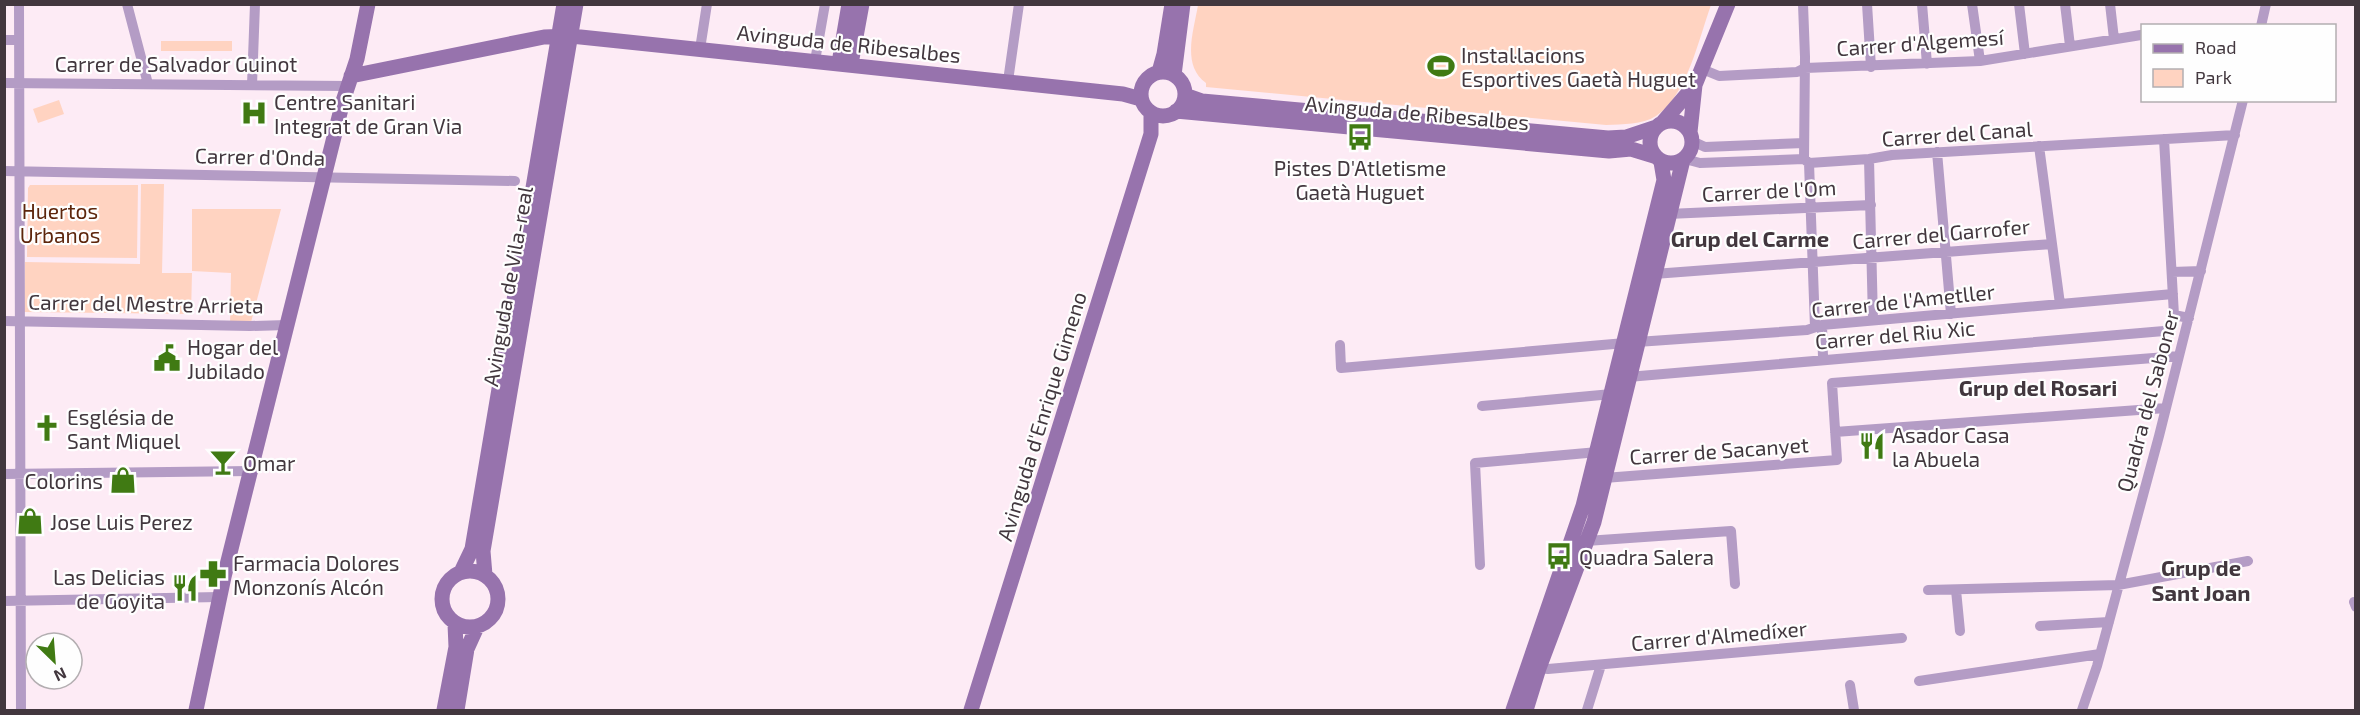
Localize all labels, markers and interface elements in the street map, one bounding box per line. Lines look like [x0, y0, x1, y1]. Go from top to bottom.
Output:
street label: Avinguda de Ribesalbes [736, 19, 962, 67]
street label: Carrer d'Algemesí [1836, 24, 2005, 60]
legend [2141, 24, 2336, 102]
text: Road [2195, 36, 2236, 58]
place label: Instal·lacions Esportives Gaetà Huguet [1461, 42, 1696, 91]
street label: Carrer de Salvador Guinot [55, 51, 297, 76]
sports icon: Instal·lacions Esportives Gaetà Huguet [1426, 51, 1456, 81]
text: Park [2195, 66, 2232, 88]
place label: Centre Sanitari Integrat de Gran Via [274, 89, 462, 138]
street label: Avinguda de Ribesalbes [1304, 90, 1530, 134]
hospital icon: Centre Sanitari Integrat de Gran Via [239, 98, 269, 128]
street label: Carrer del Canal [1881, 115, 2034, 151]
bus stop icon: Pistes D'Atletisme Gaetà Huguet [1345, 122, 1375, 152]
street label: Carrer d'Onda [195, 142, 325, 170]
place label: Pistes D'Atletisme Gaetà Huguet [1274, 155, 1446, 204]
street label: Carrer de l'Om [1701, 174, 1837, 206]
street label: Avinguda de Vila-real [477, 183, 537, 388]
park label: Huertos Urbanos [20, 198, 100, 247]
street label: Carrer del Garrofer [1851, 213, 2032, 253]
district label: Grup del Carme [1671, 225, 1829, 251]
street label: Carrer de l'Ametller [1810, 278, 1997, 322]
street label: Carrer del Mestre Arrieta [28, 288, 264, 318]
street label: Avinguda d'Enrique Gimeno [991, 288, 1091, 544]
street label: Quadra del Saboner [2111, 307, 2184, 495]
street label: Carrer del Riu Xic [1814, 315, 1976, 353]
place label: Hogar del Jubilado [187, 334, 279, 383]
public building icon: Hogar del Jubilado [152, 343, 182, 373]
district label: Grup del Rosari [1959, 374, 2117, 400]
place label: Església de Sant Miquel [67, 404, 181, 453]
church icon: Església de Sant Miquel [32, 413, 62, 443]
place label: Asador Casa la Abuela [1892, 422, 2010, 471]
street label: Carrer de Sacanyet [1629, 431, 1809, 469]
restaurant icon: Asador Casa la Abuela [1857, 431, 1887, 461]
bar icon: Omar [208, 447, 238, 477]
place label: Omar [243, 450, 296, 475]
shop icon: Colorins [108, 465, 138, 495]
place label: Colorins [24, 468, 103, 493]
shop icon: Jose Luis Perez [15, 506, 45, 536]
place label: Jose Luis Perez [50, 509, 193, 534]
bus stop icon: Quadra Salera [1544, 541, 1574, 571]
place label: Quadra Salera [1579, 544, 1714, 570]
place label: Farmacia Dolores Monzonís Alcón [233, 550, 400, 599]
district label: Grup de Sant Joan [2152, 554, 2250, 605]
pharmacy icon: Farmacia Dolores Monzonís Alcón [198, 559, 228, 589]
place label: Las Delicias de Goyita [53, 564, 165, 613]
restaurant icon: Las Delicias de Goyita [170, 573, 200, 603]
street label: Carrer d'Almedíxer [1630, 615, 1809, 655]
north arrow [24, 631, 84, 691]
text: N [51, 664, 70, 686]

